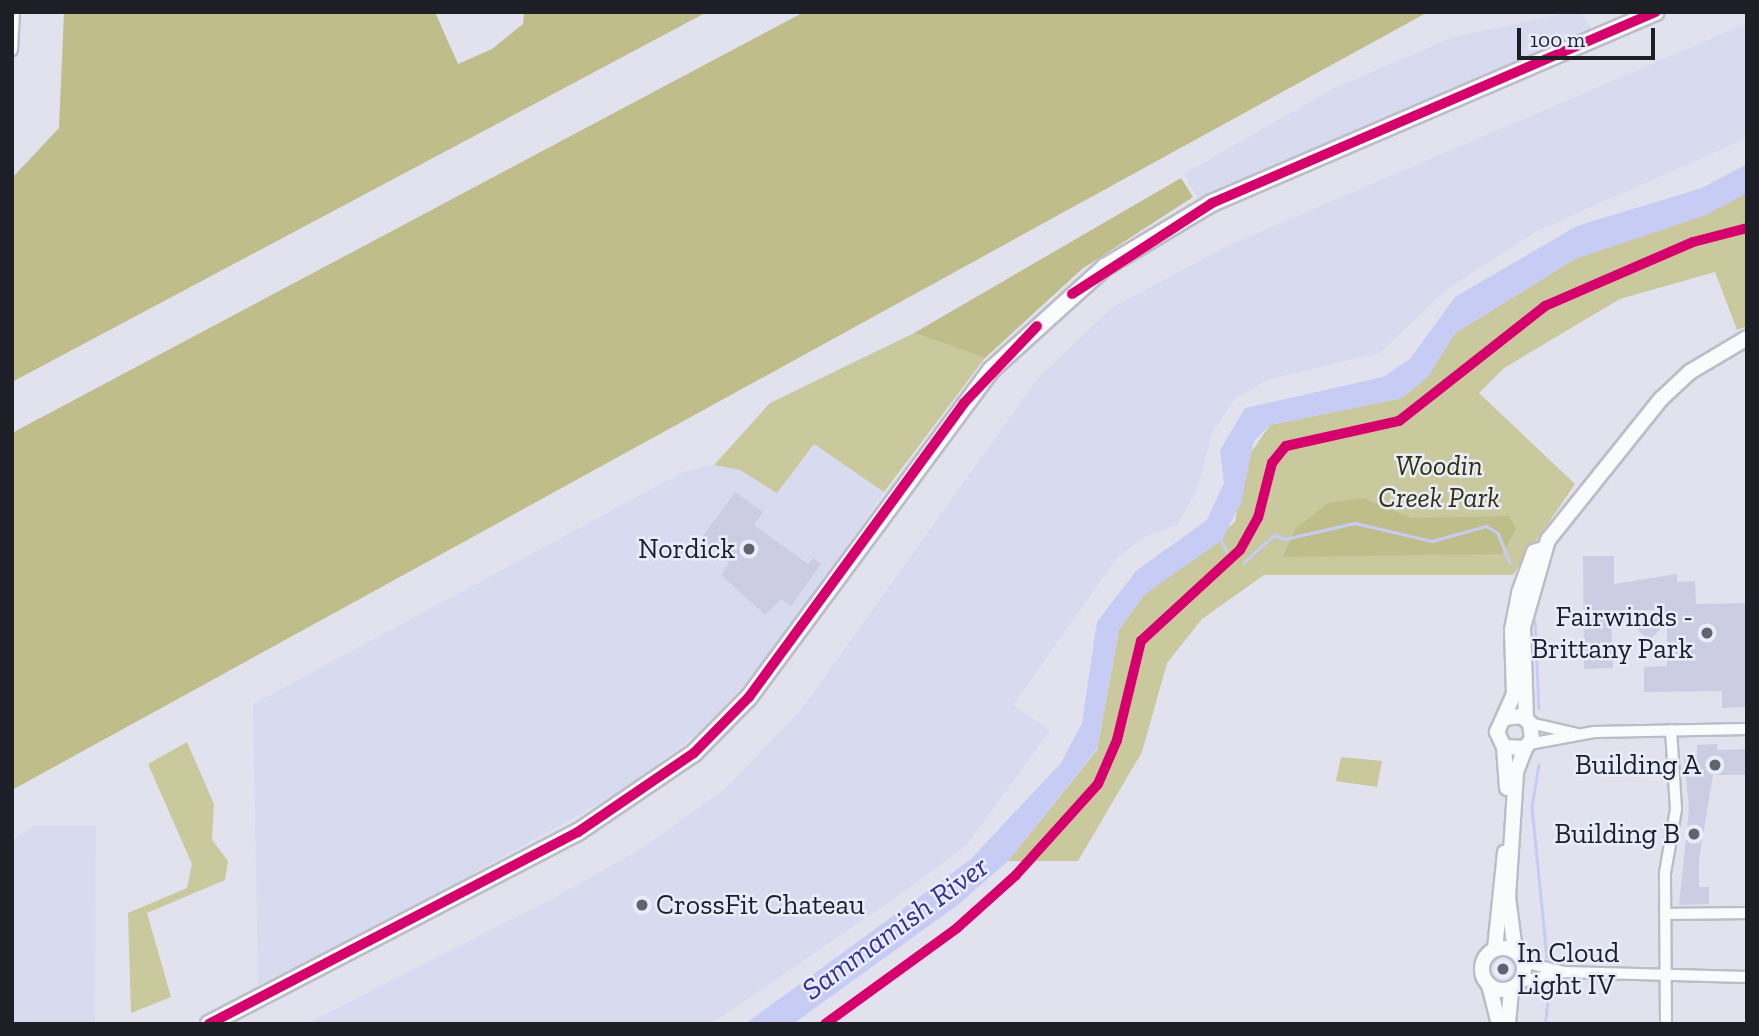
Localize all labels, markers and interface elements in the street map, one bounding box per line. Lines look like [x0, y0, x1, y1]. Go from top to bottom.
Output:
scale bar [1521, 14, 1659, 58]
text: 100 m [1530, 27, 1585, 52]
park label: Woodin Creek Park [1378, 449, 1500, 515]
place label: Nordick [638, 532, 735, 566]
marker: Nordick [741, 541, 757, 557]
place label: Fairwinds - Brittany Park [1531, 600, 1693, 666]
marker: Fairwinds - Brittany Park [1699, 625, 1715, 641]
place label: Building A [1574, 748, 1701, 782]
marker: Building A [1707, 757, 1723, 773]
place label: Building B [1554, 817, 1680, 851]
marker: Building B [1686, 826, 1702, 842]
water label: Sammamish River [795, 848, 995, 1008]
place label: CrossFit Chateau [656, 888, 865, 922]
marker: CrossFit Chateau [634, 897, 650, 913]
place label: In Cloud Light IV [1517, 936, 1619, 1002]
marker: In Cloud Light IV [1495, 961, 1511, 977]

